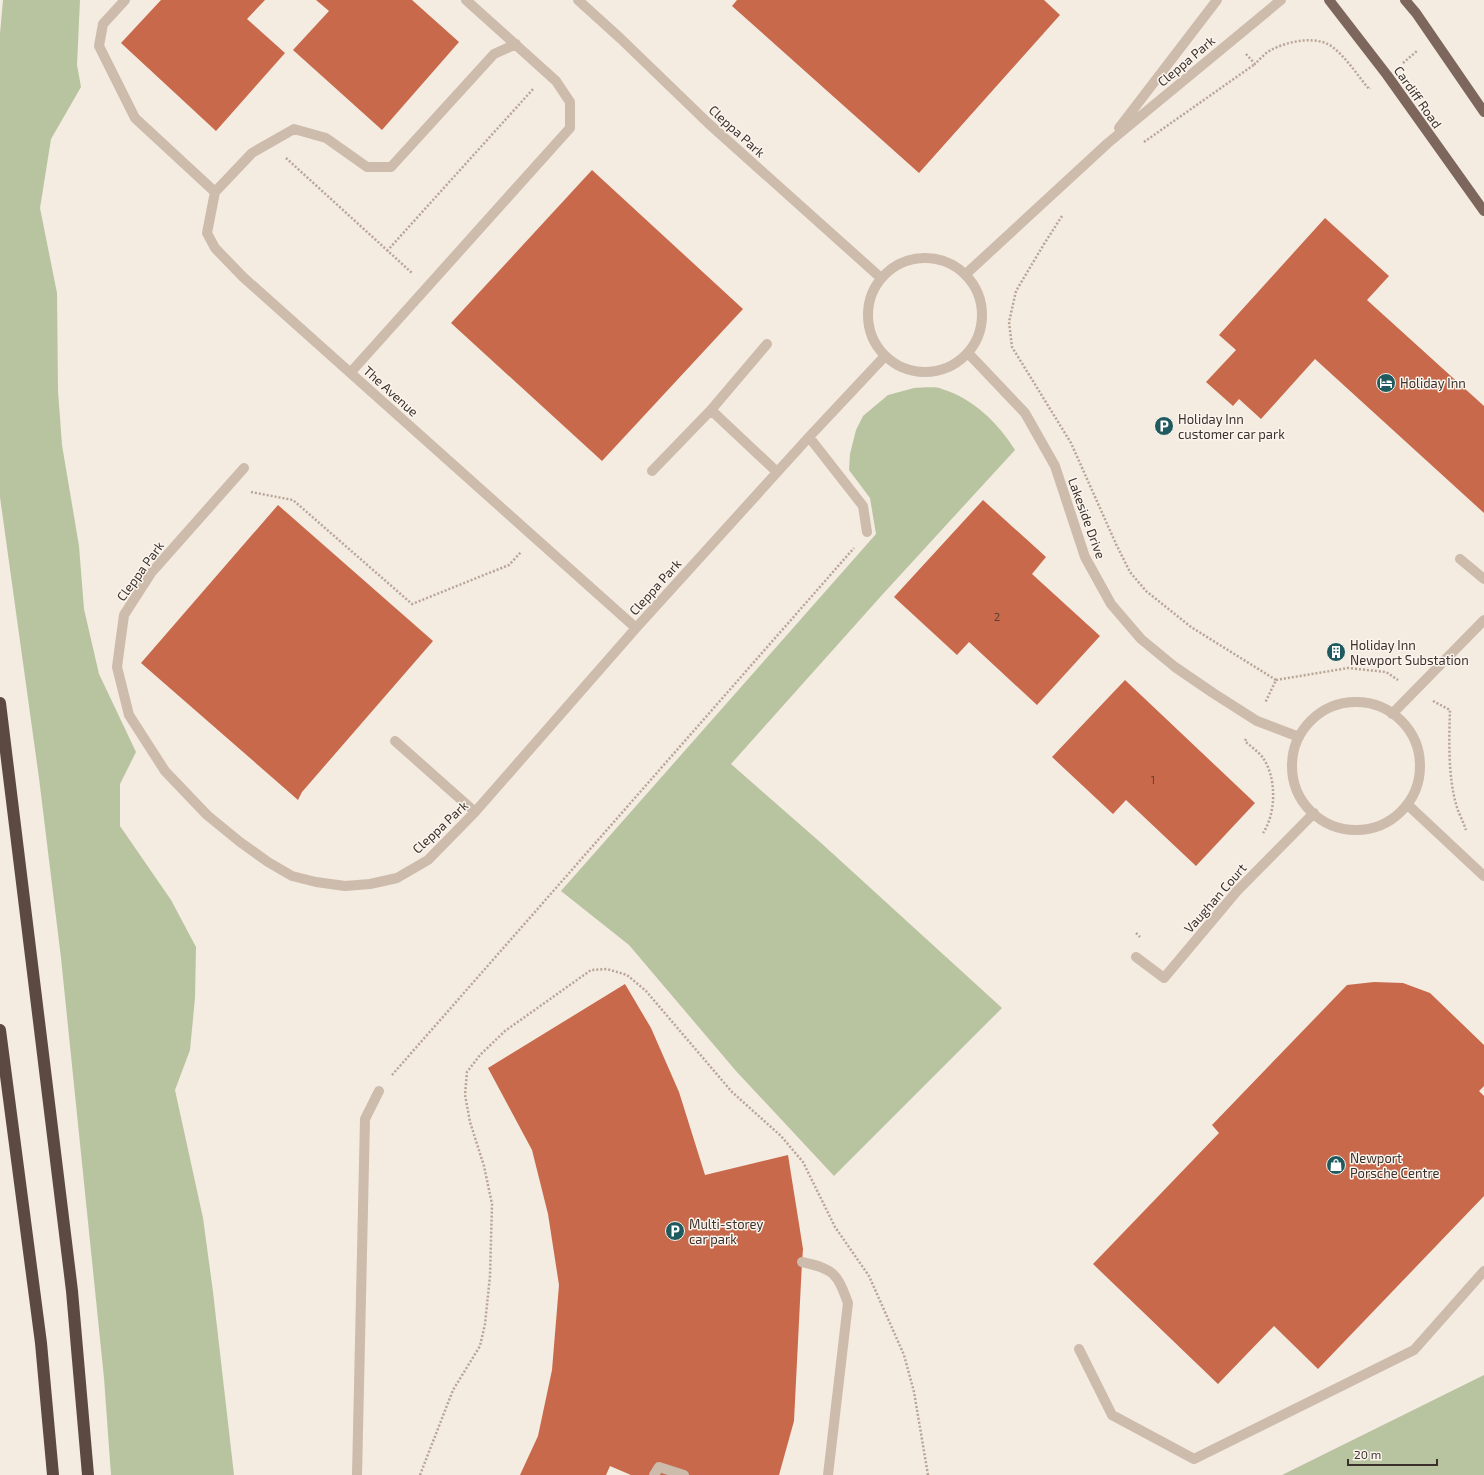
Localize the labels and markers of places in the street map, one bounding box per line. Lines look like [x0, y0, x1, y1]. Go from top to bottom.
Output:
hotel icon: Holiday Inn [1375, 372, 1397, 394]
place label: Holiday Inn [1400, 375, 1466, 391]
place label: Holiday Inn customer car park [1178, 411, 1285, 442]
parking icon: Holiday Inn customer car park [1153, 415, 1175, 437]
place label: Holiday Inn Newport Substation [1350, 637, 1469, 668]
building icon: Holiday Inn Newport Substation [1325, 641, 1347, 663]
place label: Newport Porsche Centre [1350, 1150, 1440, 1181]
shop icon: Newport Porsche Centre [1325, 1154, 1347, 1176]
place label: Multi-storey car park [689, 1216, 764, 1247]
parking icon: Multi-storey car park [664, 1220, 686, 1242]

